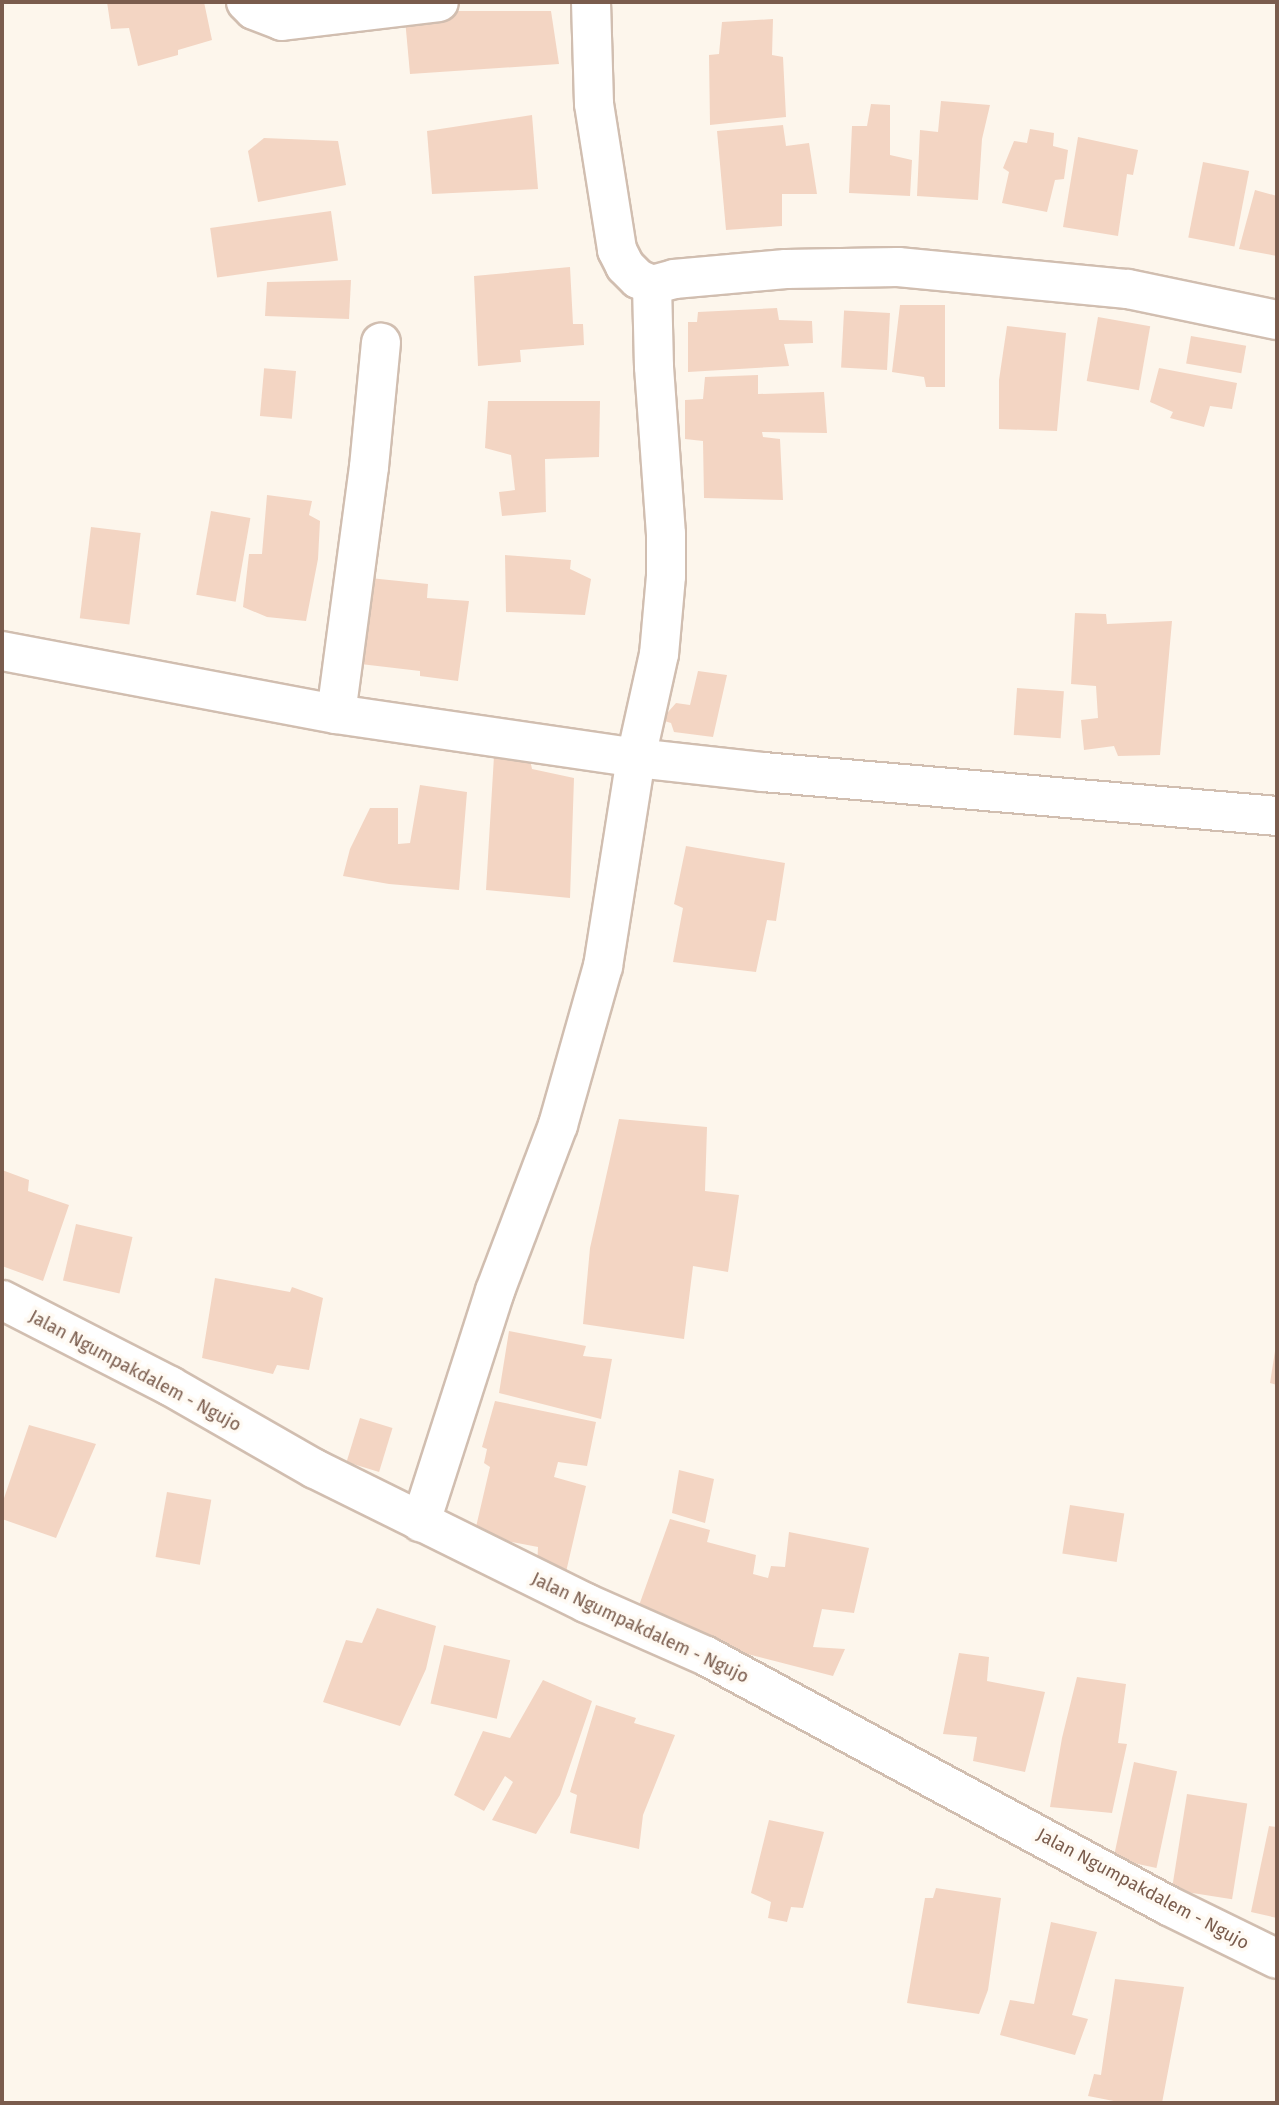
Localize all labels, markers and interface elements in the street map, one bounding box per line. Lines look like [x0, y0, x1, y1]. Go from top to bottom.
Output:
street label: Jalan Ngumpakdalem - Ngujo [25, 1306, 245, 1436]
street label: Jalan Ngumpakdalem - Ngujo [528, 1568, 752, 1688]
street label: Jalan Ngumpakdalem - Ngujo [1033, 1824, 1253, 1954]

